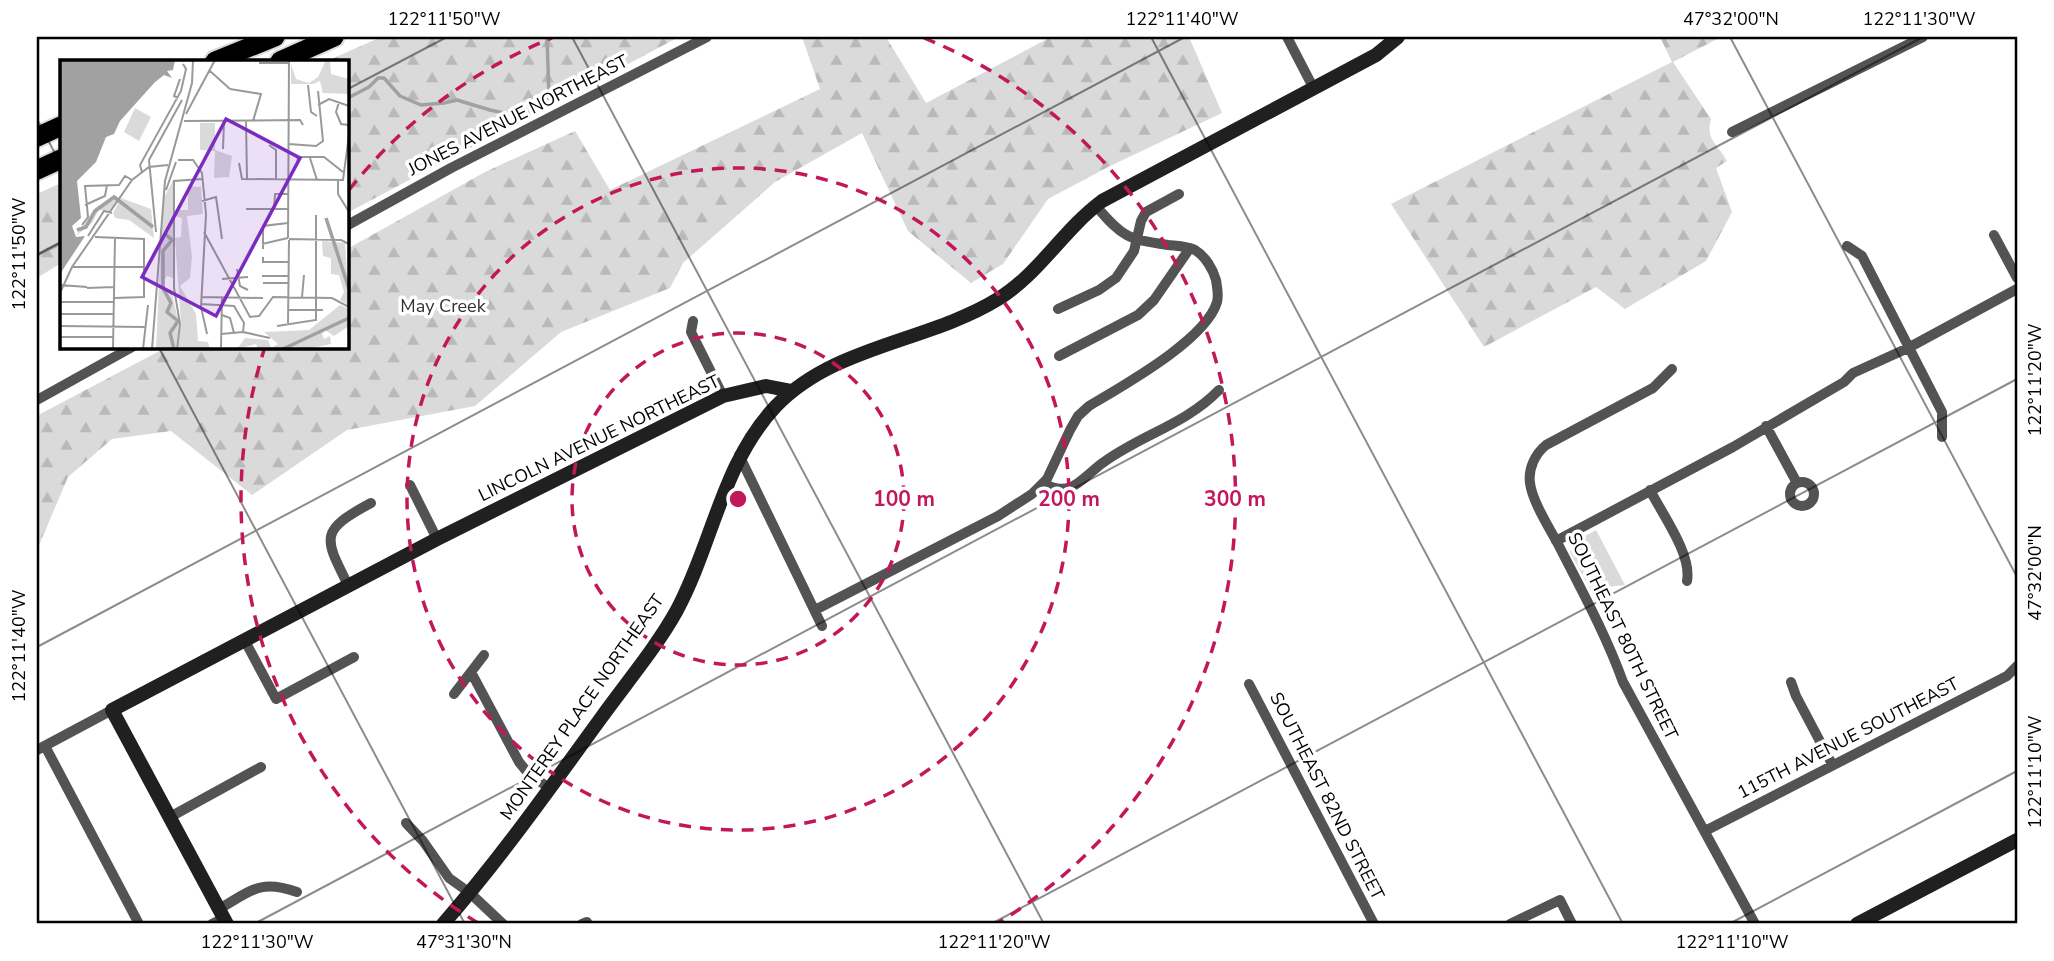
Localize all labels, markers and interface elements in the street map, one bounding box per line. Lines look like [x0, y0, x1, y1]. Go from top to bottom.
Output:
text: 122°11'50"W [387, 7, 501, 31]
text: 122°11'40"W [1125, 7, 1239, 31]
text: 47°32'00"N [1683, 7, 1779, 31]
text: 122°11'30"W [1862, 7, 1976, 31]
street label: JONES AVENUE NORTHEAST [403, 49, 632, 181]
inset map [60, 60, 348, 348]
text: 122°11'50"W [7, 197, 31, 311]
park label: May Creek [400, 294, 487, 318]
text: 122°11'20"W [2023, 323, 2047, 437]
street label: LINCOLN AVENUE NORTHEAST [474, 369, 724, 507]
text: 100 m [873, 485, 935, 513]
text: 200 m [1038, 485, 1100, 513]
text: 300 m [1204, 485, 1266, 513]
centre of rings [726, 487, 750, 511]
text: 47°32'00"N [2023, 525, 2047, 621]
street label: SOUTHEAST 80TH STREET [1562, 528, 1684, 744]
text: 122°11'40"W [7, 589, 31, 703]
street label: MONTEREY PLACE NORTHEAST [495, 589, 670, 825]
street label: 115TH AVENUE SOUTHEAST [1733, 672, 1963, 804]
street label: SOUTHEAST 82ND STREET [1264, 688, 1390, 904]
text: 122°11'10"W [2023, 715, 2047, 829]
text: 122°11'30"W [200, 930, 314, 954]
text: 47°31'30"N [416, 930, 512, 954]
text: 122°11'20"W [937, 930, 1051, 954]
text: 122°11'10"W [1675, 930, 1789, 954]

